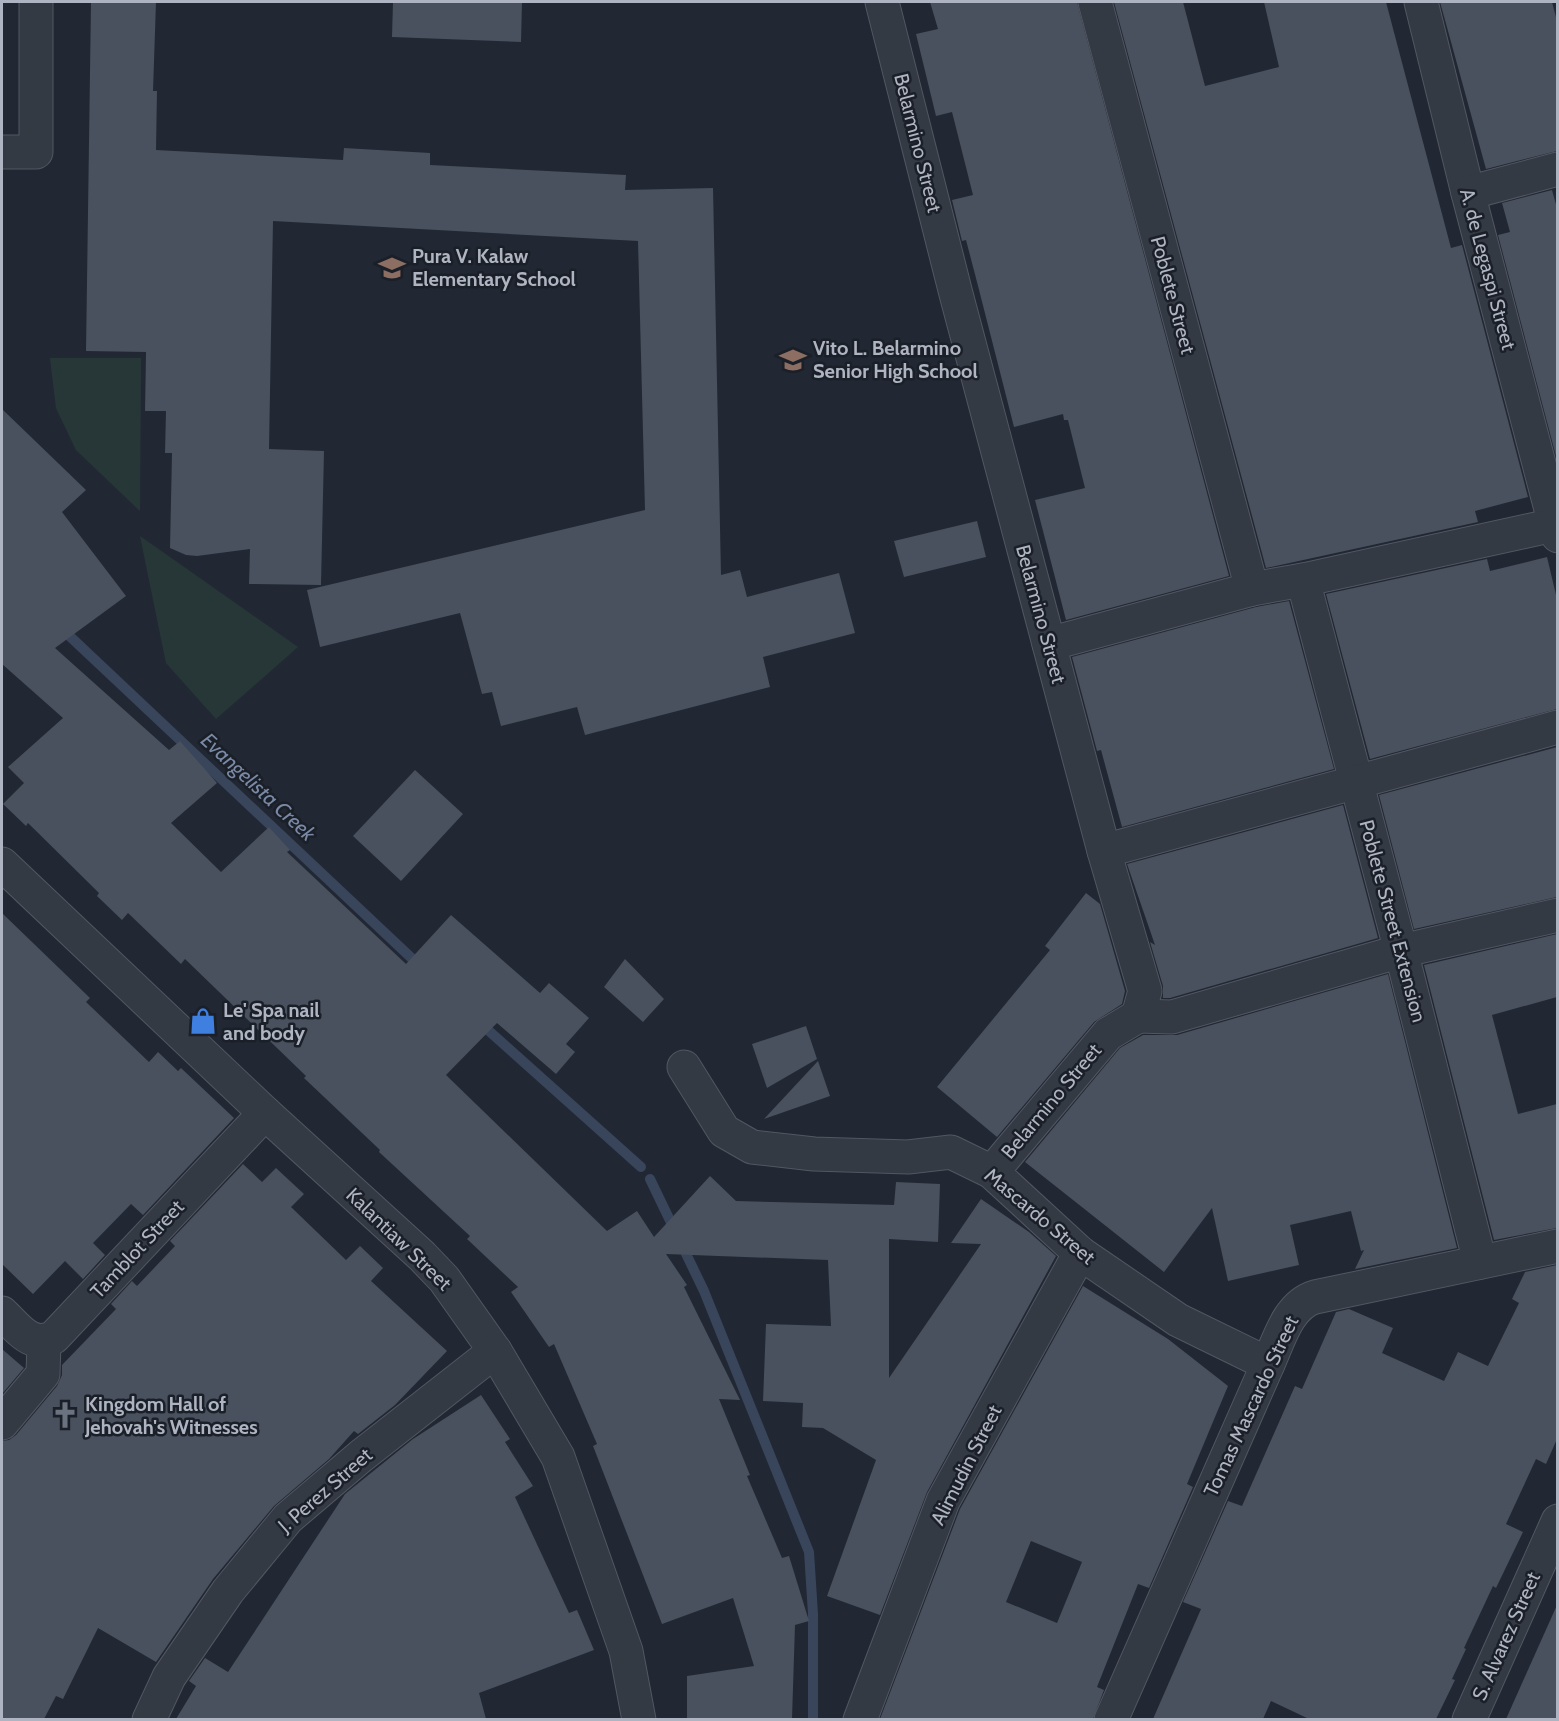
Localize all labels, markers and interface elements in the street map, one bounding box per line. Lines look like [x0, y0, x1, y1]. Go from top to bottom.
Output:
street label: Belarmino Street [889, 71, 947, 215]
street label: A. de Legaspi Street [1455, 186, 1521, 353]
street label: Poblete Street [1146, 233, 1200, 357]
place label: Pura V. Kalaw Elementary School [412, 244, 576, 291]
school or university icon: Pura V. Kalaw Elementary School [377, 253, 407, 283]
place label: Vito L. Belarmino Senior High School [813, 336, 978, 383]
school or university icon: Vito L. Belarmino Senior High School [778, 345, 808, 375]
street label: Belarmino Street [1011, 542, 1071, 686]
water label: Evangelista Creek [196, 727, 321, 847]
street label: Poblete Street Extension [1354, 817, 1432, 1025]
place label: Le' Spa nail and body [223, 998, 320, 1045]
shop icon: Le' Spa nail and body [188, 1006, 218, 1036]
street label: Belarmino Street [996, 1038, 1106, 1163]
street label: Mascardo Street [980, 1163, 1100, 1269]
street label: Kalantiaw Street [341, 1183, 457, 1295]
street label: Tamblot Street [85, 1195, 189, 1303]
street label: Tomas Mascardo Street [1199, 1312, 1304, 1500]
place label: Kingdom Hall of Jehovah's Witnesses [84, 1392, 258, 1439]
church icon: Kingdom Hall of Jehovah's Witnesses [50, 1400, 80, 1430]
street label: Alimudin Street [925, 1401, 1007, 1529]
street label: J. Perez Street [272, 1442, 377, 1538]
street label: S. Alvarez Street [1467, 1568, 1545, 1704]

